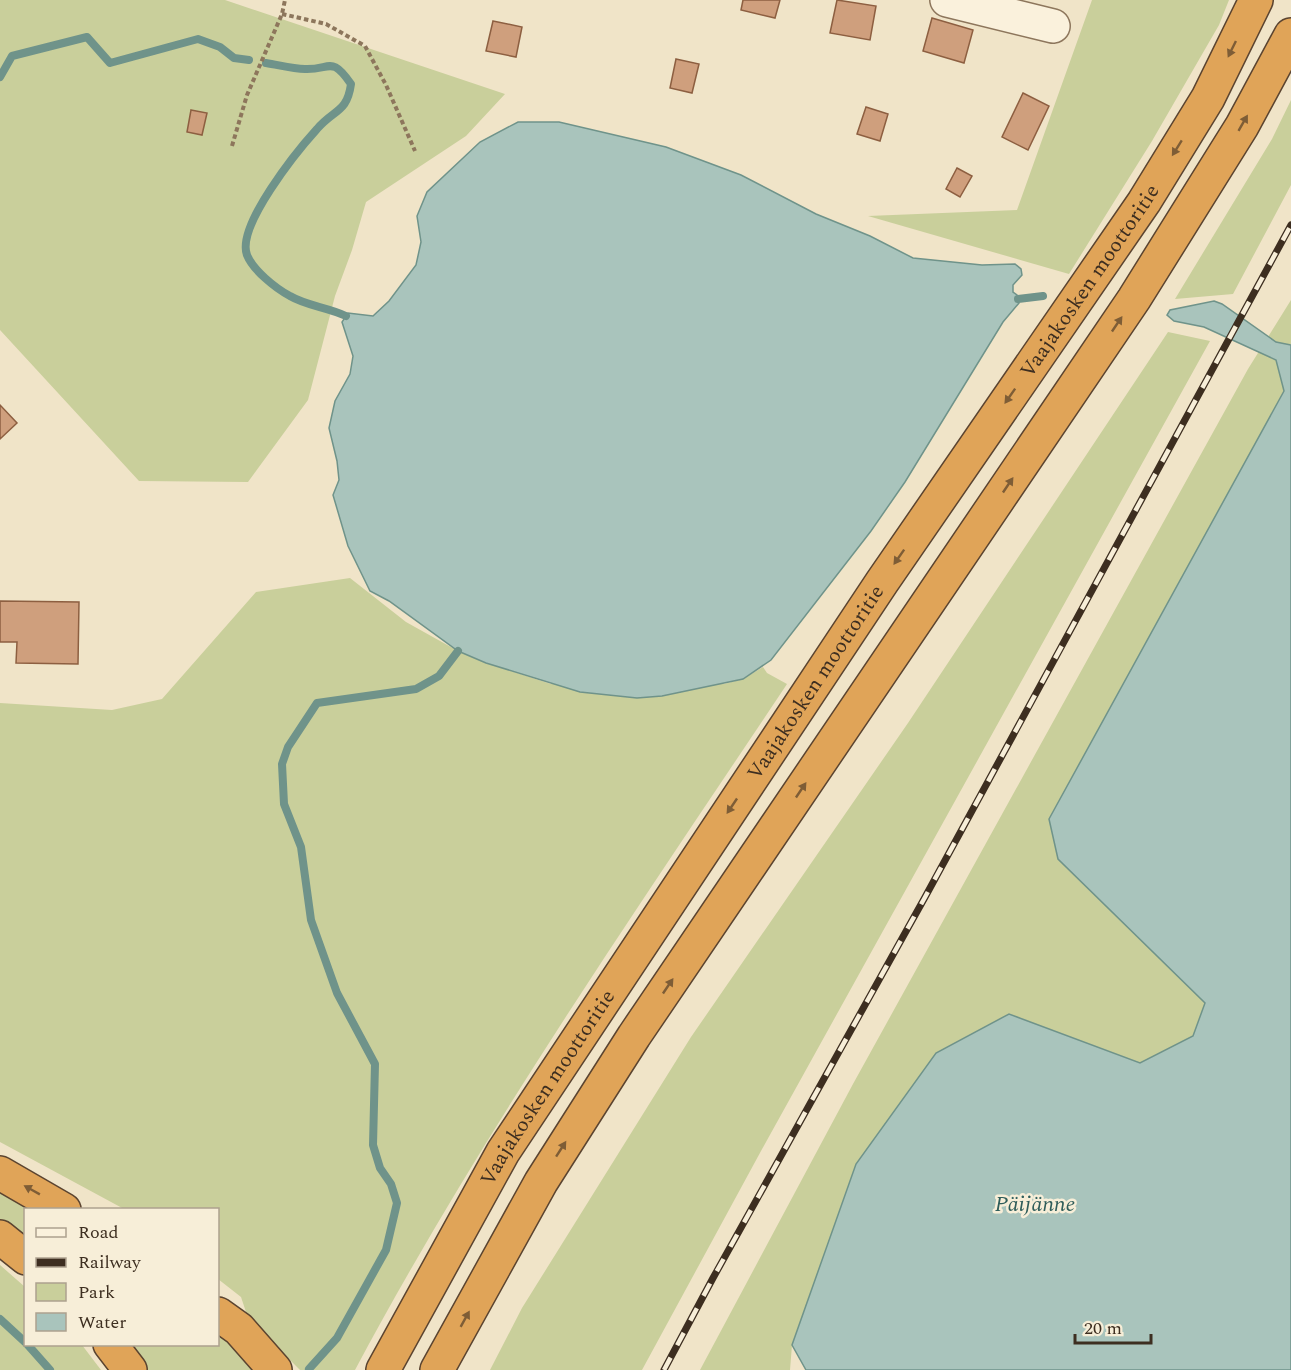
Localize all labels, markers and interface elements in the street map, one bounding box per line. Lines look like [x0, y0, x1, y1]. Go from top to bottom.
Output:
one-way arrow [1227, 40, 1236, 57]
one-way arrow [1238, 115, 1248, 132]
one-way arrow [1172, 140, 1183, 156]
street label: Vaajakosken moottoritie [1012, 178, 1168, 385]
one-way arrow [1111, 316, 1122, 332]
one-way arrow [1004, 388, 1016, 404]
one-way arrow [1002, 478, 1014, 494]
one-way arrow [893, 548, 905, 564]
street label: Vaajakosken moottoritie [740, 579, 893, 787]
one-way arrow [795, 782, 806, 798]
one-way arrow [726, 798, 738, 814]
one-way arrow [662, 978, 673, 994]
street label: Vaajakosken moottoritie [472, 983, 624, 1192]
one-way arrow [556, 1141, 567, 1158]
one-way arrow [23, 1185, 40, 1195]
water label: Päijänne [995, 1188, 1075, 1221]
legend [24, 1208, 219, 1346]
text: Road [78, 1219, 119, 1246]
text: Railway [78, 1249, 142, 1276]
text: Park [78, 1279, 115, 1306]
scale bar [1075, 1307, 1152, 1345]
text: Water [78, 1309, 126, 1336]
one-way arrow [460, 1310, 470, 1327]
text: 20 m [1084, 1315, 1122, 1342]

